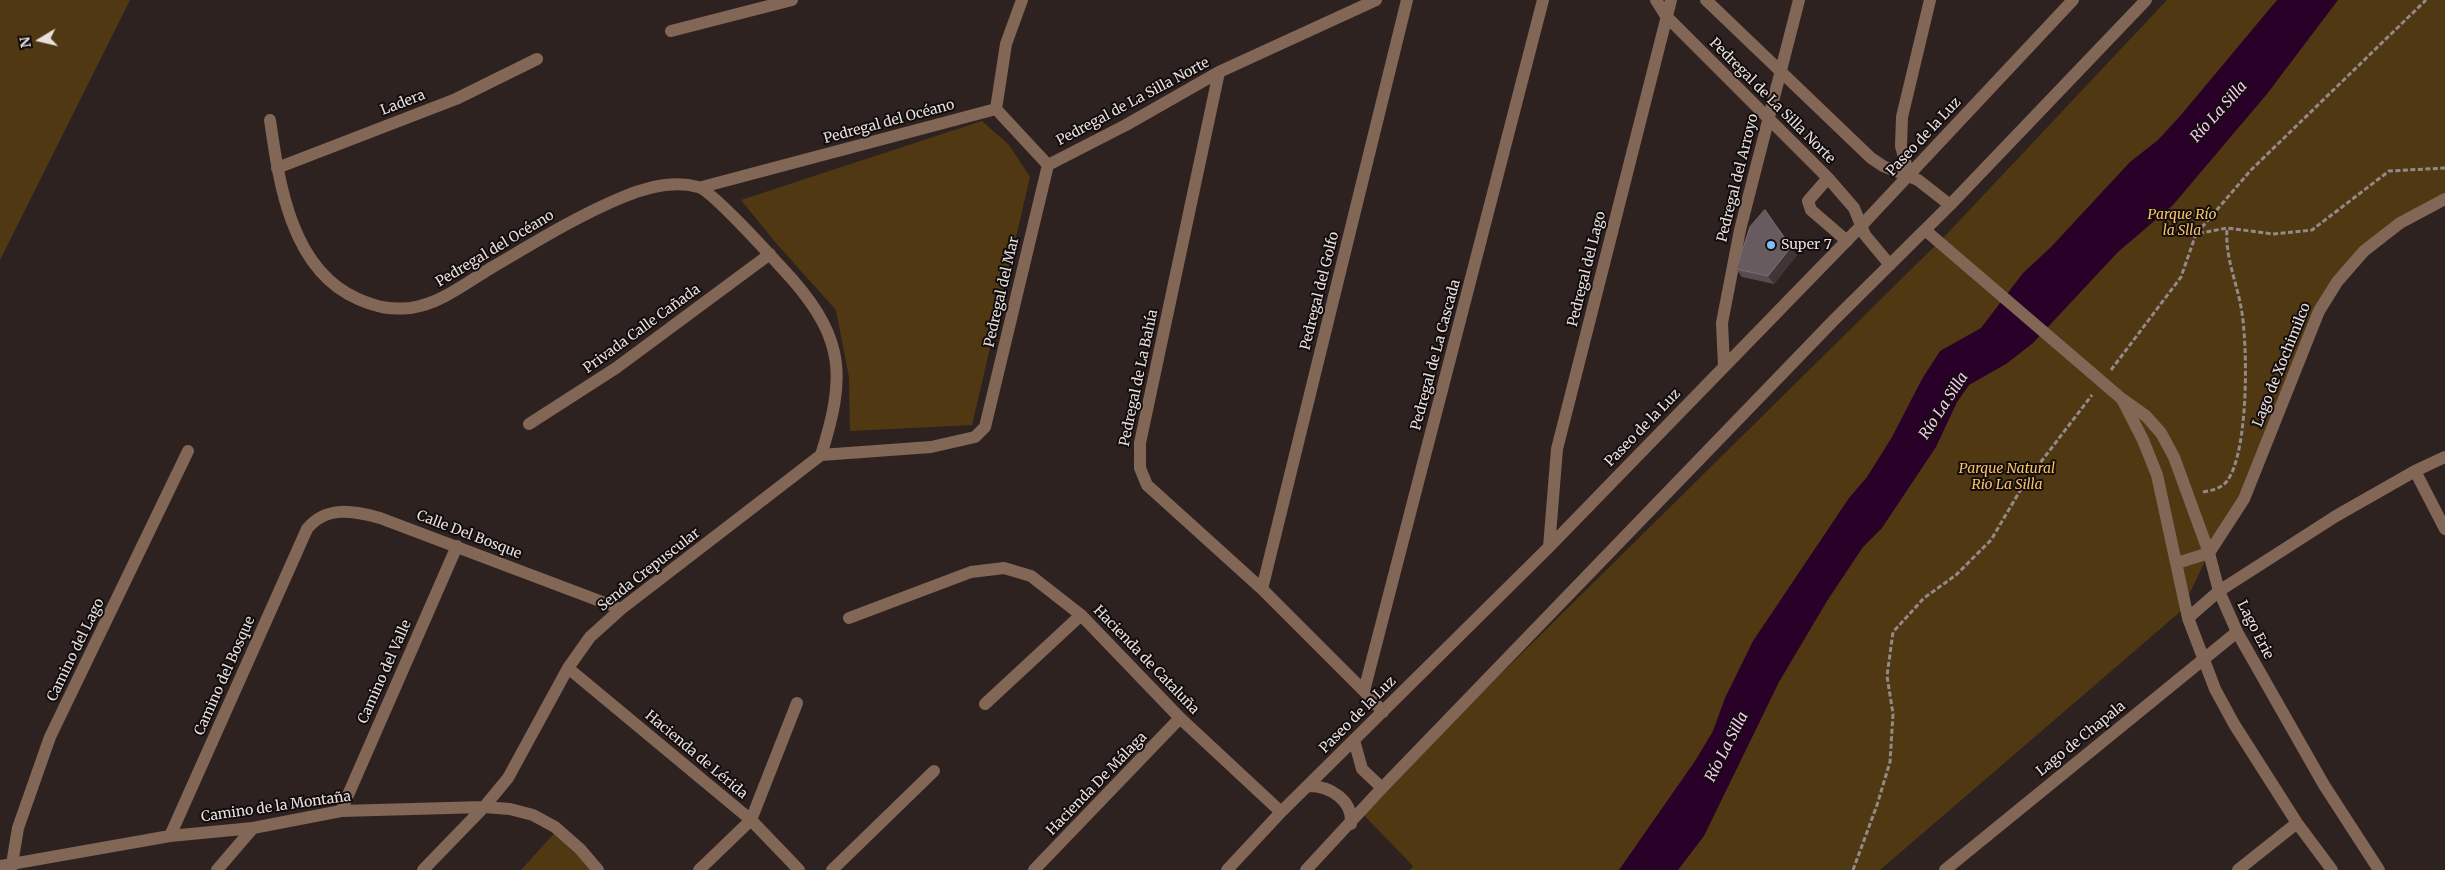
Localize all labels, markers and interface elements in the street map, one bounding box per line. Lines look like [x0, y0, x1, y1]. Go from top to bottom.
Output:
north arrow [15, 15, 65, 65]
text: N [15, 35, 35, 49]
street label: Pedregal de La Silla Norte [1706, 35, 1838, 167]
street label: Pedregal de La Silla Norte [1054, 55, 1212, 149]
water label: Río La Silla [2187, 78, 2251, 146]
street label: Ladera [378, 87, 428, 119]
street label: Paseo de la Luz [1883, 94, 1965, 180]
street label: Pedregal del Océano [822, 96, 956, 148]
street label: Pedregal del Arroyo [1714, 112, 1762, 244]
street label: Pedregal del Océano [433, 207, 557, 291]
park label: Parque Río la Slla [2148, 207, 2216, 240]
street label: Pedregal del Lago [1565, 210, 1609, 328]
street label: Pedregal del Golfo [1297, 230, 1343, 352]
street label: Pedregal del Mar [981, 235, 1023, 349]
place label: Super 7 [1781, 237, 1832, 253]
marker: Super 7 [1765, 239, 1777, 251]
street label: Pedregal de La Cascada [1408, 278, 1464, 432]
street label: Privada Calle Cañada [580, 281, 704, 377]
street label: Lago de Xochimilco [2249, 301, 2315, 429]
street label: Pedregal de La Bahía [1116, 308, 1162, 448]
water label: Río La Silla [1916, 369, 1972, 443]
street label: Paseo de la Luz [1602, 386, 1684, 470]
park label: Parque Natural Rio La Silla [1959, 461, 2055, 494]
street label: Calle Del Bosque [414, 507, 524, 563]
street label: Senda Crepuscular [595, 525, 703, 615]
street label: Camino del Lago [44, 596, 108, 704]
street label: Lago Erie [2233, 598, 2277, 662]
street label: Hacienda de Cataluña [1090, 602, 1202, 718]
street label: Camino del Bosque [191, 614, 259, 738]
street label: Camino del Valle [355, 618, 415, 726]
street label: Paseo de la Luz [1316, 673, 1400, 757]
street label: Lago de Chapala [2033, 698, 2129, 780]
street label: Hacienda de Lérida [641, 707, 751, 803]
water label: Río La Silla [1702, 709, 1752, 785]
street label: Hacienda De Málaga [1043, 729, 1151, 839]
street label: Camino de la Montaña [200, 788, 352, 826]

